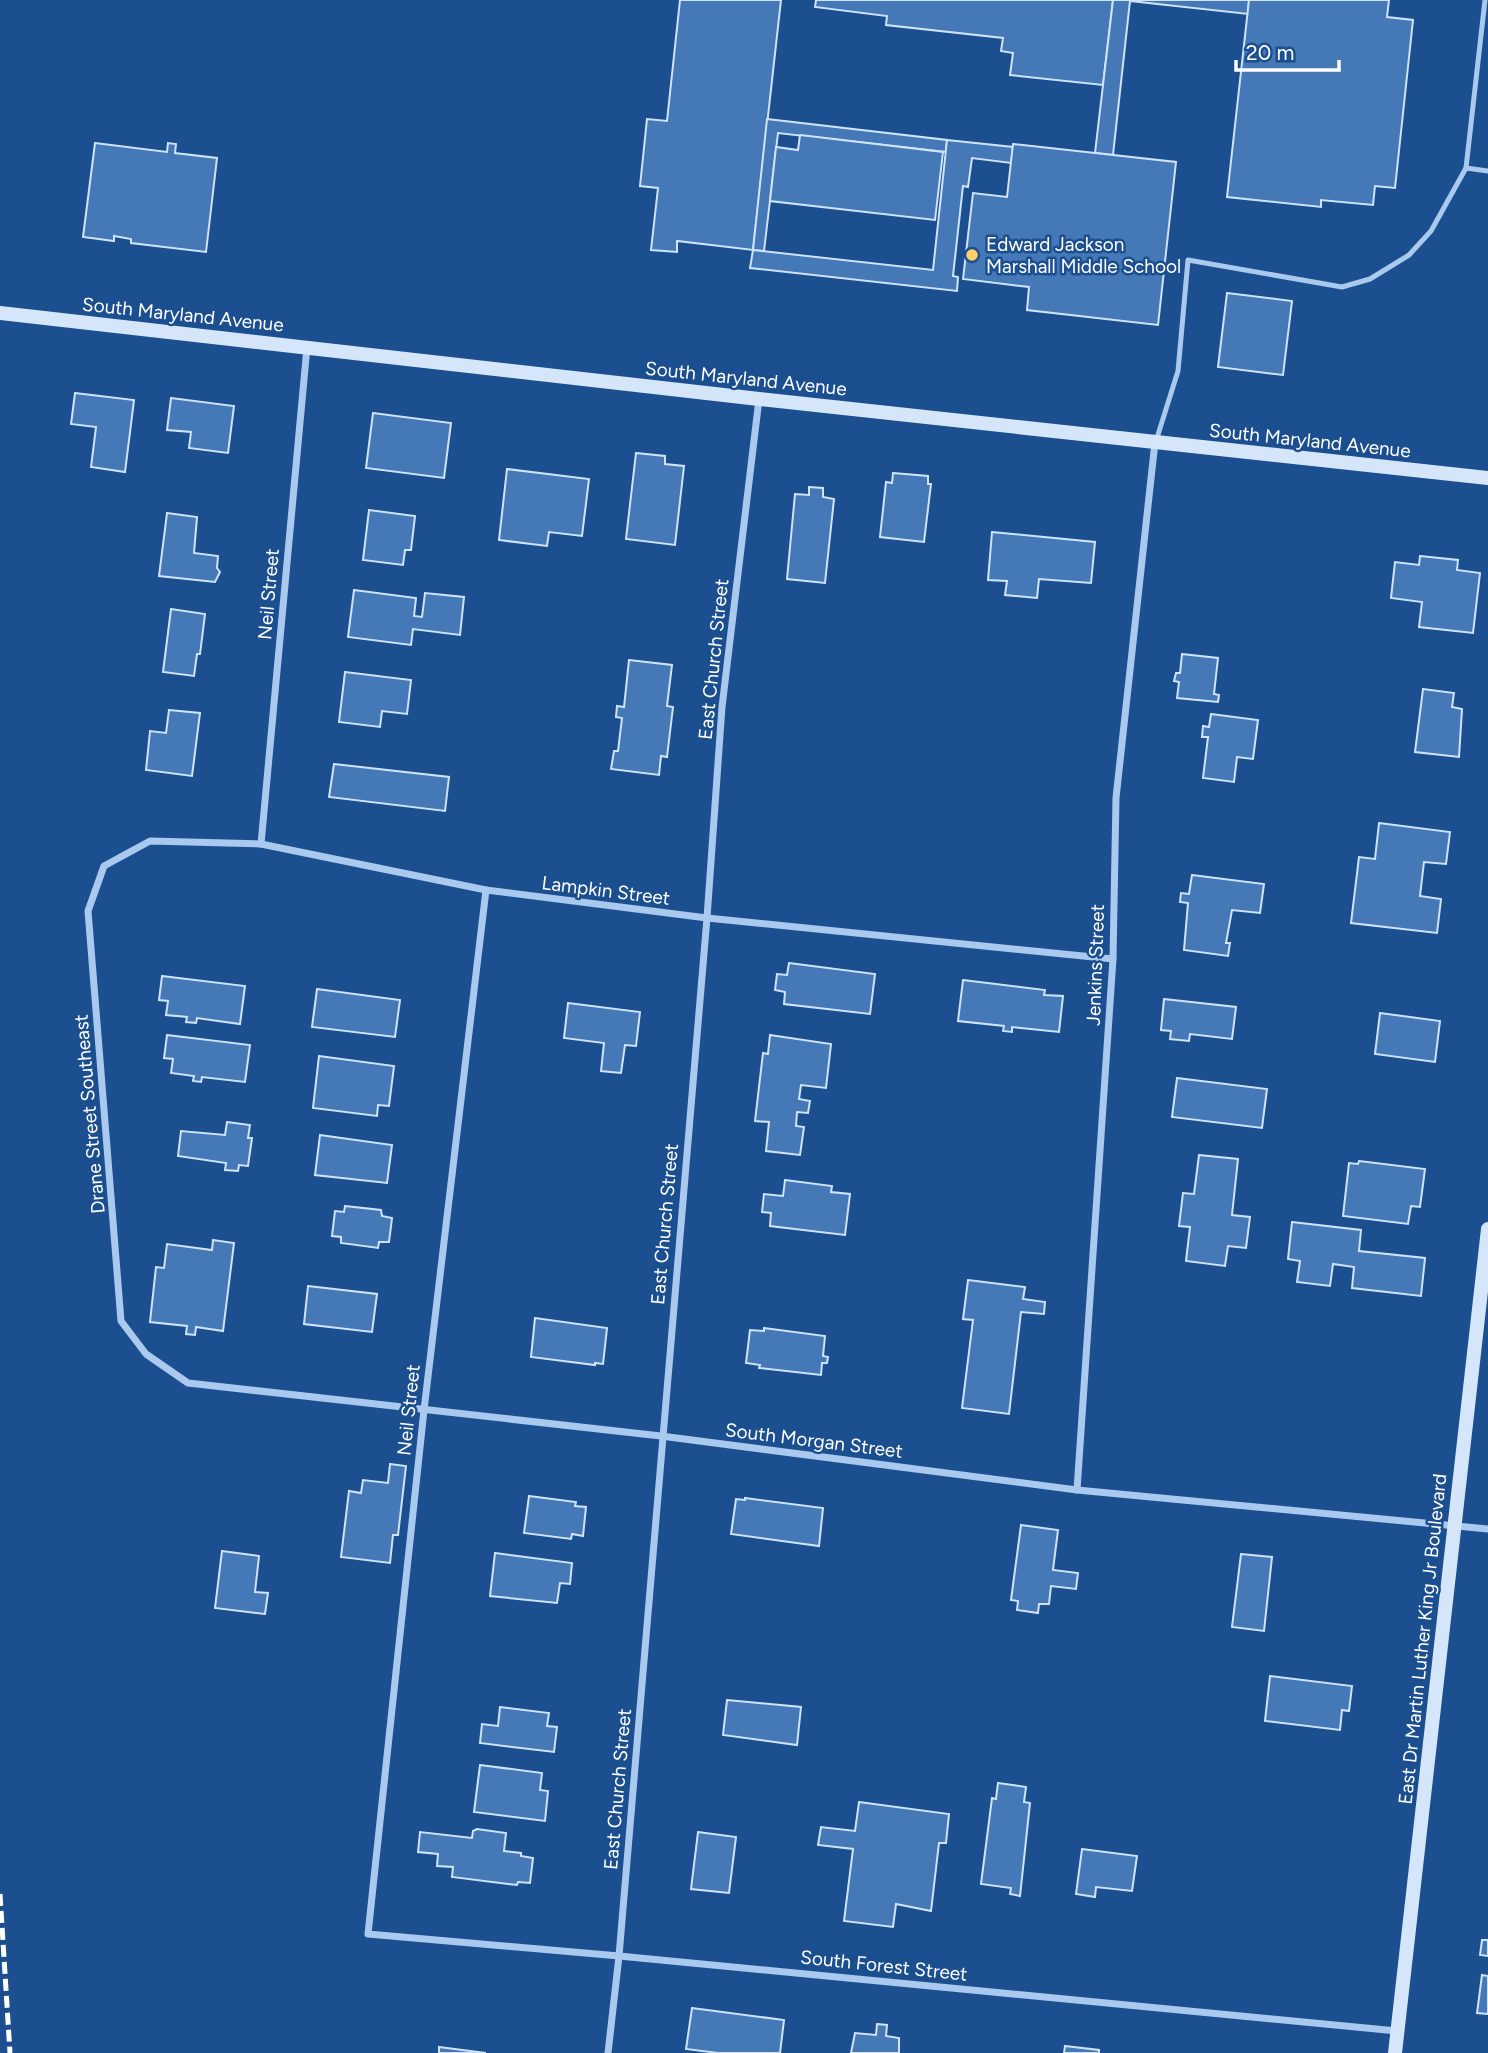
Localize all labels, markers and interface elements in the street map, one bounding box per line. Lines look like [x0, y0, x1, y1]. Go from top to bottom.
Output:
scale bar [1236, 28, 1339, 72]
text: 20 m [1246, 40, 1294, 65]
place label: Edward Jackson Marshall Middle School [986, 233, 1181, 278]
marker: Edward Jackson Marshall Middle School [964, 247, 980, 263]
street label: South Maryland Avenue [81, 292, 285, 337]
street label: South Maryland Avenue [644, 356, 848, 401]
street label: South Maryland Avenue [1208, 418, 1412, 463]
street label: Neil Street [253, 547, 284, 641]
street label: East Church Street [694, 577, 733, 741]
street label: Lampkin Street [540, 871, 671, 910]
street label: Jenkins Street [1082, 904, 1109, 1026]
street label: Drane Street Southeast [69, 1013, 110, 1215]
street label: East Church Street [646, 1142, 683, 1306]
street label: Neil Street [392, 1363, 425, 1457]
street label: South Morgan Street [724, 1418, 904, 1463]
street label: East Dr Martin Luther King Jr Boulevard [1394, 1473, 1451, 1806]
street label: East Church Street [599, 1707, 636, 1871]
street label: South Forest Street [799, 1945, 969, 1986]

